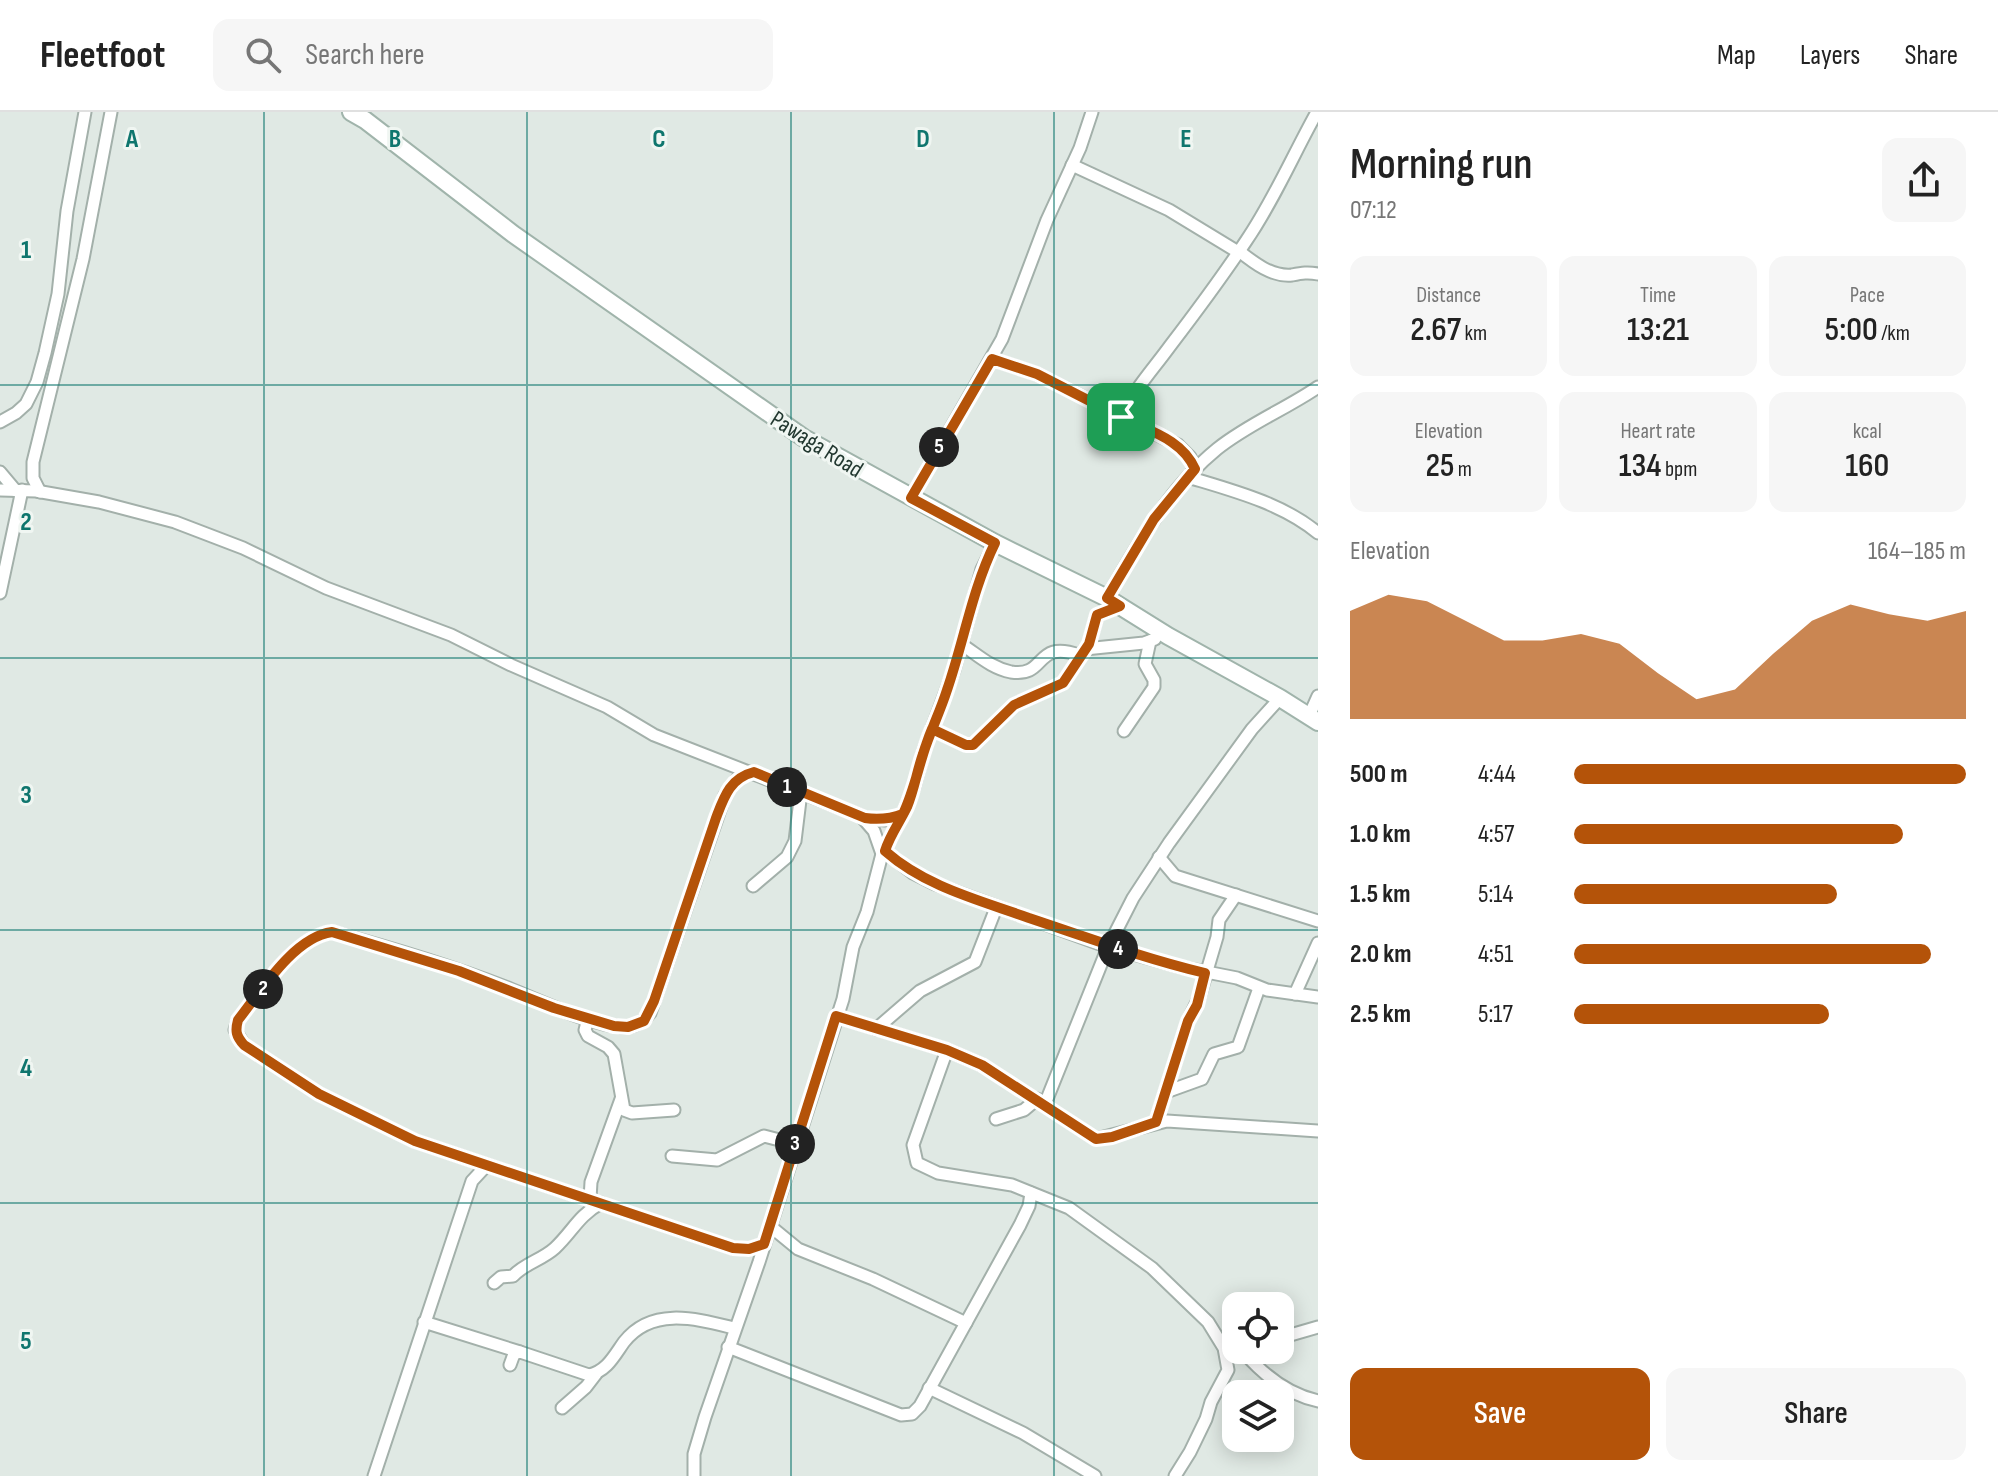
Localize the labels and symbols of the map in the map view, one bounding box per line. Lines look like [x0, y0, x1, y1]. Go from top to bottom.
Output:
text: A [125, 124, 139, 155]
text: B [389, 124, 401, 155]
text: C [652, 124, 666, 155]
text: D [916, 124, 930, 155]
text: E [1180, 124, 1192, 155]
text: 1 [21, 235, 31, 266]
pin [1087, 383, 1155, 451]
street label: Pawaga Road [765, 405, 868, 484]
pin: 5 [919, 427, 959, 467]
text: 2 [20, 507, 32, 538]
pin: 1 [767, 767, 807, 807]
text: 3 [20, 780, 32, 811]
pin: 4 [1098, 929, 1138, 969]
pin: 2 [243, 969, 283, 1009]
text: 4 [20, 1053, 32, 1084]
pin: 3 [775, 1124, 815, 1164]
text: 5 [20, 1326, 32, 1357]

